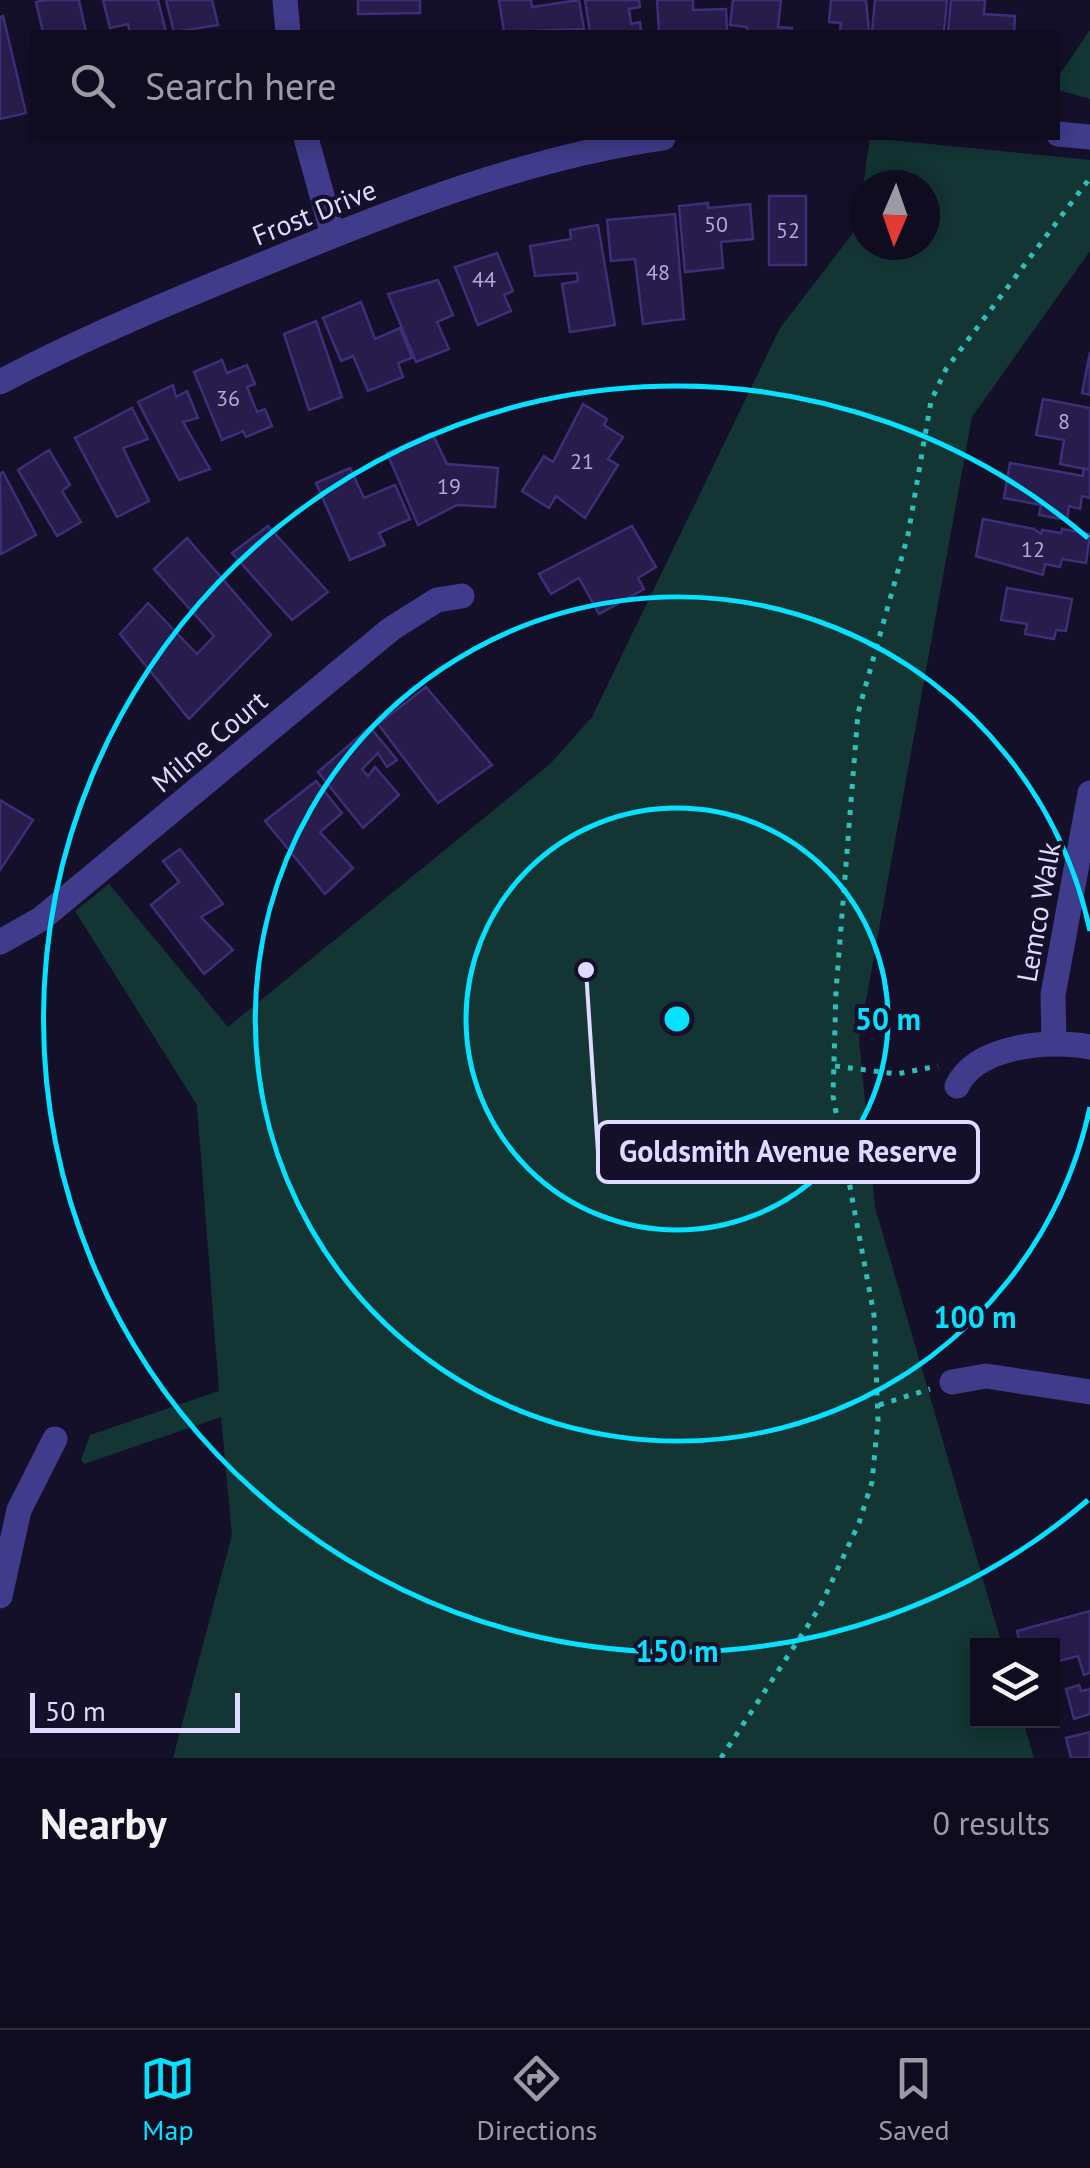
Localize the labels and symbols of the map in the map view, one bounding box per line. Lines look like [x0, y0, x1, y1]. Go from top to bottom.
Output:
street label: Frost Drive [247, 170, 381, 254]
north arrow [850, 170, 940, 260]
house number: 50 [704, 210, 728, 238]
house number: 52 [776, 216, 800, 244]
house number: 48 [646, 258, 670, 286]
house number: 44 [472, 265, 496, 293]
house number: 36 [216, 384, 240, 412]
house number: 8 [1058, 407, 1070, 435]
house number: 21 [570, 447, 594, 475]
house number: 19 [437, 472, 461, 500]
house number: 12 [1021, 535, 1045, 563]
street label: Milne Court [144, 682, 275, 800]
street label: Lemco Walk [1008, 839, 1069, 985]
text: 50 m [855, 999, 921, 1038]
centre of rings [659, 1001, 695, 1037]
callout: Goldsmith Avenue Reserve [598, 1122, 978, 1182]
text: Goldsmith Avenue Reserve [619, 1131, 957, 1170]
text: 100 m [934, 1297, 1016, 1336]
text: 150 m [636, 1631, 718, 1670]
scale bar [30, 1688, 240, 1732]

